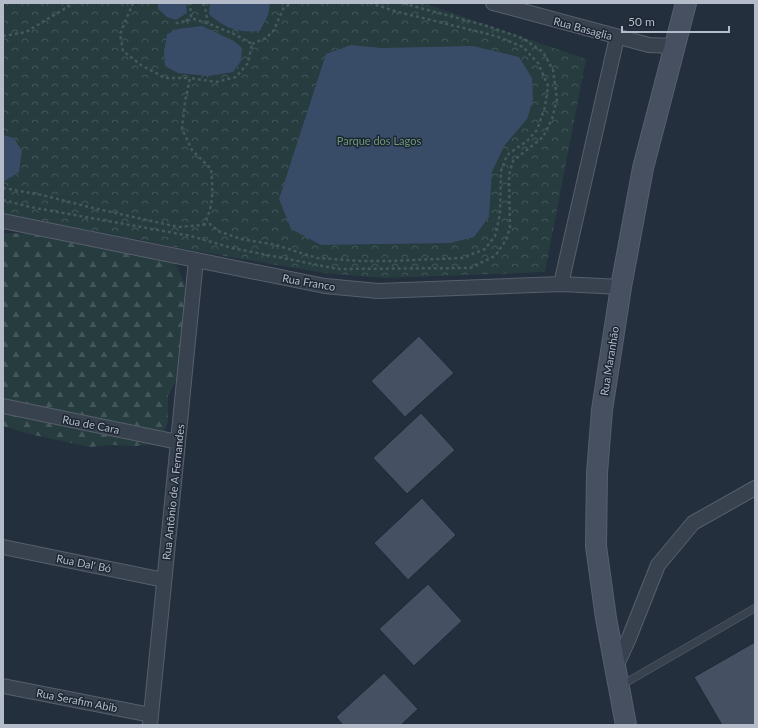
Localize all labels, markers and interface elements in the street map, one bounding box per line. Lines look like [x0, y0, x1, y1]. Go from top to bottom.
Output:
scale bar [622, 8, 729, 34]
street label: Rua Basaglia [552, 14, 614, 42]
text: 50 m [628, 14, 655, 29]
park label: Parque dos Lagos [337, 134, 421, 147]
street label: Rua Franco [281, 271, 337, 293]
street label: Rua Maranhão [597, 325, 621, 397]
street label: Rua de Cara [61, 412, 121, 436]
street label: Rua Antônio de A Fernandes [159, 423, 187, 561]
street label: Rua Dal' Bó [55, 551, 113, 575]
street label: Rua Serafim Abib [35, 686, 119, 714]

